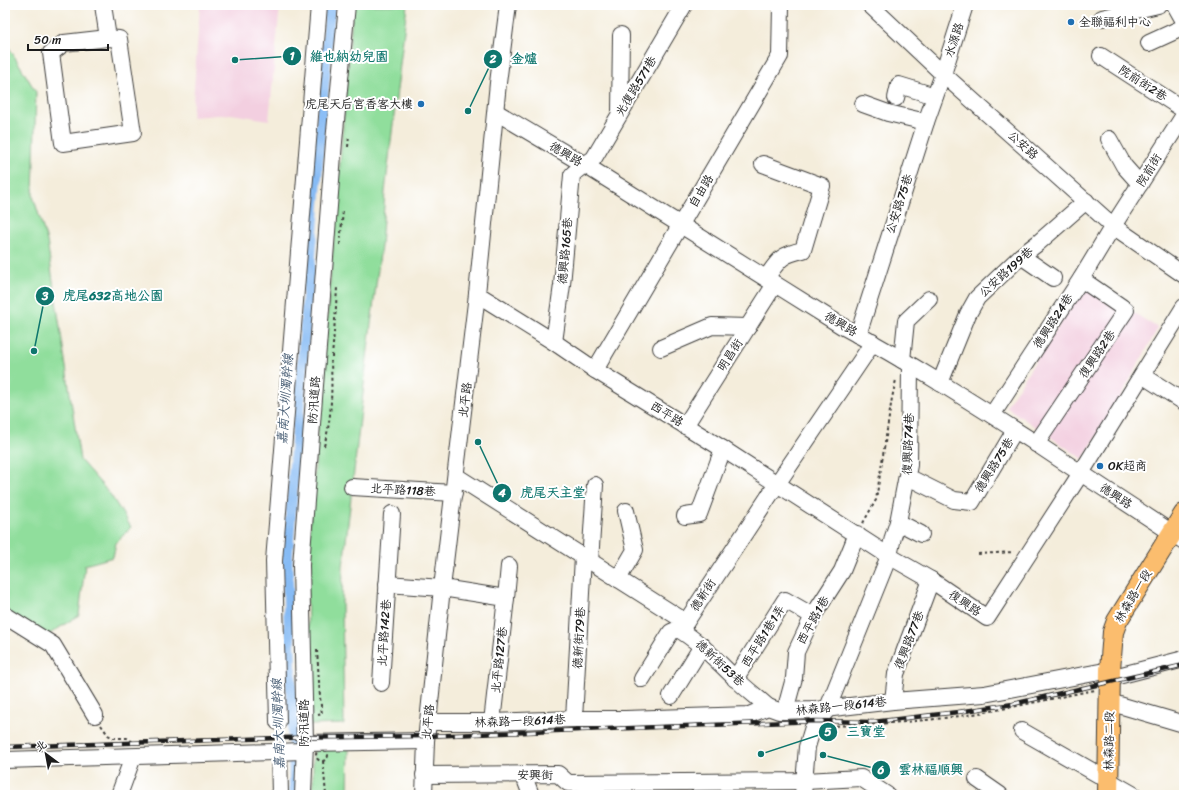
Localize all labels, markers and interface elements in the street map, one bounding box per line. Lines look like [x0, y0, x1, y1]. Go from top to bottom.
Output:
place label: 全聯福利中心 [1079, 11, 1151, 33]
marker: 全聯福利中心 [1066, 17, 1076, 27]
street label: 水源路 [938, 19, 970, 61]
scale bar [28, 26, 108, 52]
text: 50 m [34, 29, 61, 51]
callout: 維也納幼兒園 [282, 44, 396, 69]
text: 1 [289, 45, 295, 67]
text: 維也納幼兒園 [310, 45, 388, 68]
callout: 金爐 [483, 46, 545, 71]
text: 金爐 [511, 47, 538, 70]
text: 2 [489, 48, 497, 70]
street label: 光復路571巷 [609, 51, 663, 121]
street label: 院前街2巷 [1114, 59, 1172, 107]
place label: 虎尾天后宮香客大樓 [305, 93, 413, 115]
marker: 虎尾天后宮香客大樓 [416, 99, 426, 109]
street label: 公安路 [1002, 125, 1044, 165]
street label: 德興路 [545, 135, 587, 173]
street label: 院前街 [1130, 149, 1168, 191]
street label: 自由路 [682, 170, 720, 212]
street label: 公安路75巷 [879, 171, 919, 237]
street label: 德興路165巷 [551, 217, 579, 285]
street label: 公安路199巷 [973, 241, 1039, 303]
callout: 虎尾632高地公園 [35, 283, 171, 308]
text: 虎尾632高地公園 [63, 284, 163, 307]
text: 3 [41, 285, 49, 307]
street label: 德興路24巷 [1027, 289, 1079, 353]
street label: 德興路 [820, 305, 862, 343]
street label: 復興路2巷 [1073, 325, 1121, 383]
street label: 明昌街 [711, 334, 749, 376]
water label: 嘉南大圳濁幹線 [270, 352, 300, 445]
street label: 防汛道路 [301, 375, 327, 425]
street label: 北平路 [452, 381, 478, 419]
street label: 西平路 [646, 395, 688, 433]
street label: 復興路74巷 [896, 412, 920, 476]
street label: 德興路75巷 [968, 433, 1020, 497]
place label: OK超商 [1108, 455, 1147, 477]
marker: OK超商 [1095, 461, 1105, 471]
street label: 北平路118巷 [370, 477, 436, 503]
street label: 德興路 [1095, 477, 1137, 515]
callout: 虎尾天主堂 [492, 480, 593, 505]
text: 虎尾天主堂 [520, 481, 586, 504]
text: 4 [497, 482, 506, 504]
street label: 林森路一段 [1108, 565, 1158, 627]
street label: 德新街 [684, 574, 722, 616]
street label: 復興路 [944, 584, 986, 622]
street label: 西平路1巷 [790, 591, 836, 649]
street label: 北平路142巷 [371, 599, 397, 667]
street label: 西平路1巷1弄 [735, 600, 791, 672]
street label: 德新街79巷 [566, 606, 592, 670]
street label: 復興路77巷 [888, 607, 930, 673]
street label: 北平路127巷 [485, 626, 513, 694]
street label: 德新街53巷 [690, 634, 750, 692]
water label: 嘉南大圳濁幹線 [265, 677, 291, 770]
street label: 林森路一段614巷 [794, 690, 888, 722]
street label: 防汛道路 [293, 699, 315, 747]
street label: 北平路 [415, 703, 441, 741]
street label: 林森路一段614巷 [474, 708, 566, 734]
street label: 林森路二段 [1097, 711, 1121, 771]
callout: 三寶堂 [818, 719, 893, 744]
text: 三寶堂 [846, 720, 886, 743]
text: 5 [824, 721, 832, 743]
north arrow [26, 734, 66, 774]
text: 北 [31, 735, 51, 757]
callout: 雲林福順興 [871, 757, 972, 782]
text: 雲林福順興 [898, 758, 964, 781]
text: 6 [877, 759, 885, 781]
street label: 安興街 [517, 764, 553, 786]

